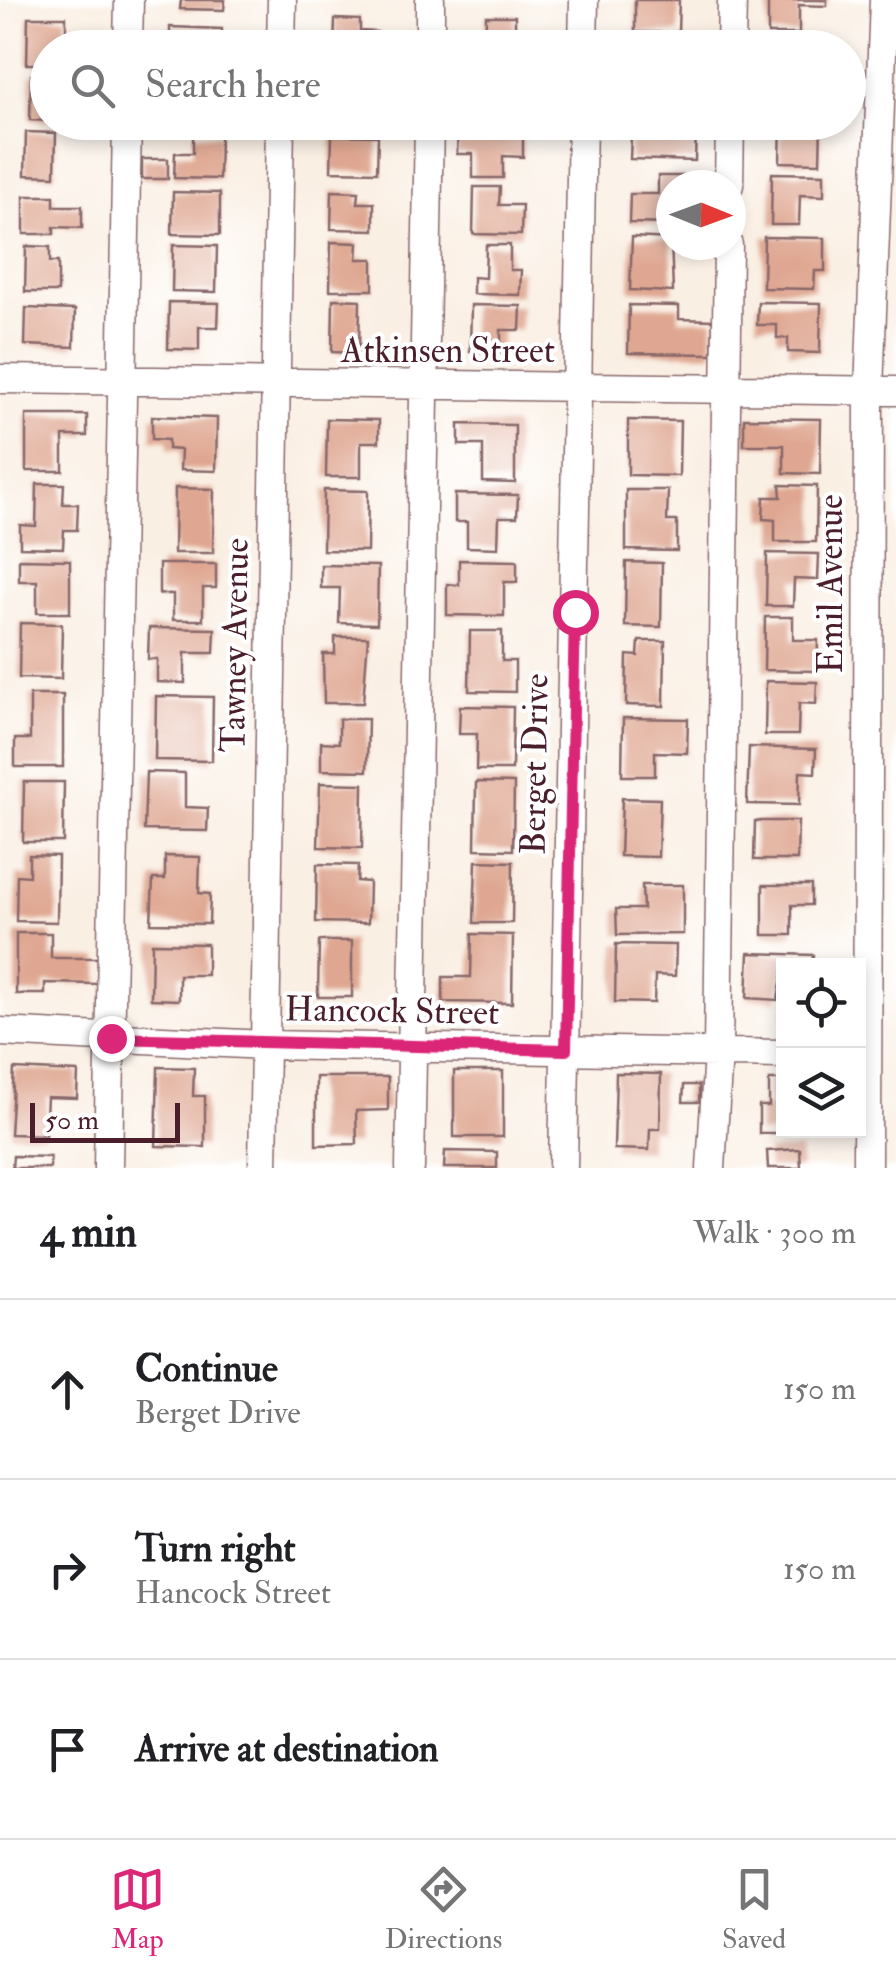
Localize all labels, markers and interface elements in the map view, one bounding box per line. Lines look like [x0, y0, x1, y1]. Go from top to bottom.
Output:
search box [30, 30, 866, 140]
icon: search [65, 58, 120, 113]
text: Search here [145, 61, 321, 109]
north arrow [656, 170, 746, 260]
street label: Atkinsen Street [340, 329, 555, 373]
street label: Emil Avenue [809, 494, 853, 674]
street label: Tawney Avenue [211, 537, 259, 753]
route start [553, 590, 599, 636]
street label: Berget Drive [511, 673, 559, 855]
map controls [776, 958, 866, 1138]
button: locate [776, 958, 866, 1048]
street label: Hancock Street [284, 987, 500, 1035]
route end [89, 1016, 135, 1062]
button: layers [776, 1048, 866, 1138]
scale bar [30, 1098, 180, 1142]
text: 50 m [45, 1103, 99, 1138]
text: 4 min [40, 1207, 137, 1259]
text: Walk · 300 m [693, 1213, 856, 1253]
text: Continue [135, 1345, 278, 1393]
icon: ahead [40, 1362, 95, 1417]
text: 150 m [783, 1369, 856, 1409]
text: Berget Drive [135, 1393, 301, 1433]
text: Turn right [135, 1525, 296, 1573]
icon: right [40, 1542, 95, 1597]
text: 150 m [783, 1549, 856, 1589]
text: Hancock Street [135, 1573, 331, 1613]
icon: arrive [40, 1722, 95, 1777]
text: Arrive at destination [135, 1725, 439, 1773]
tab: Map [110, 1862, 165, 1957]
tab: Directions [385, 1862, 502, 1957]
tab: Saved [722, 1862, 786, 1957]

